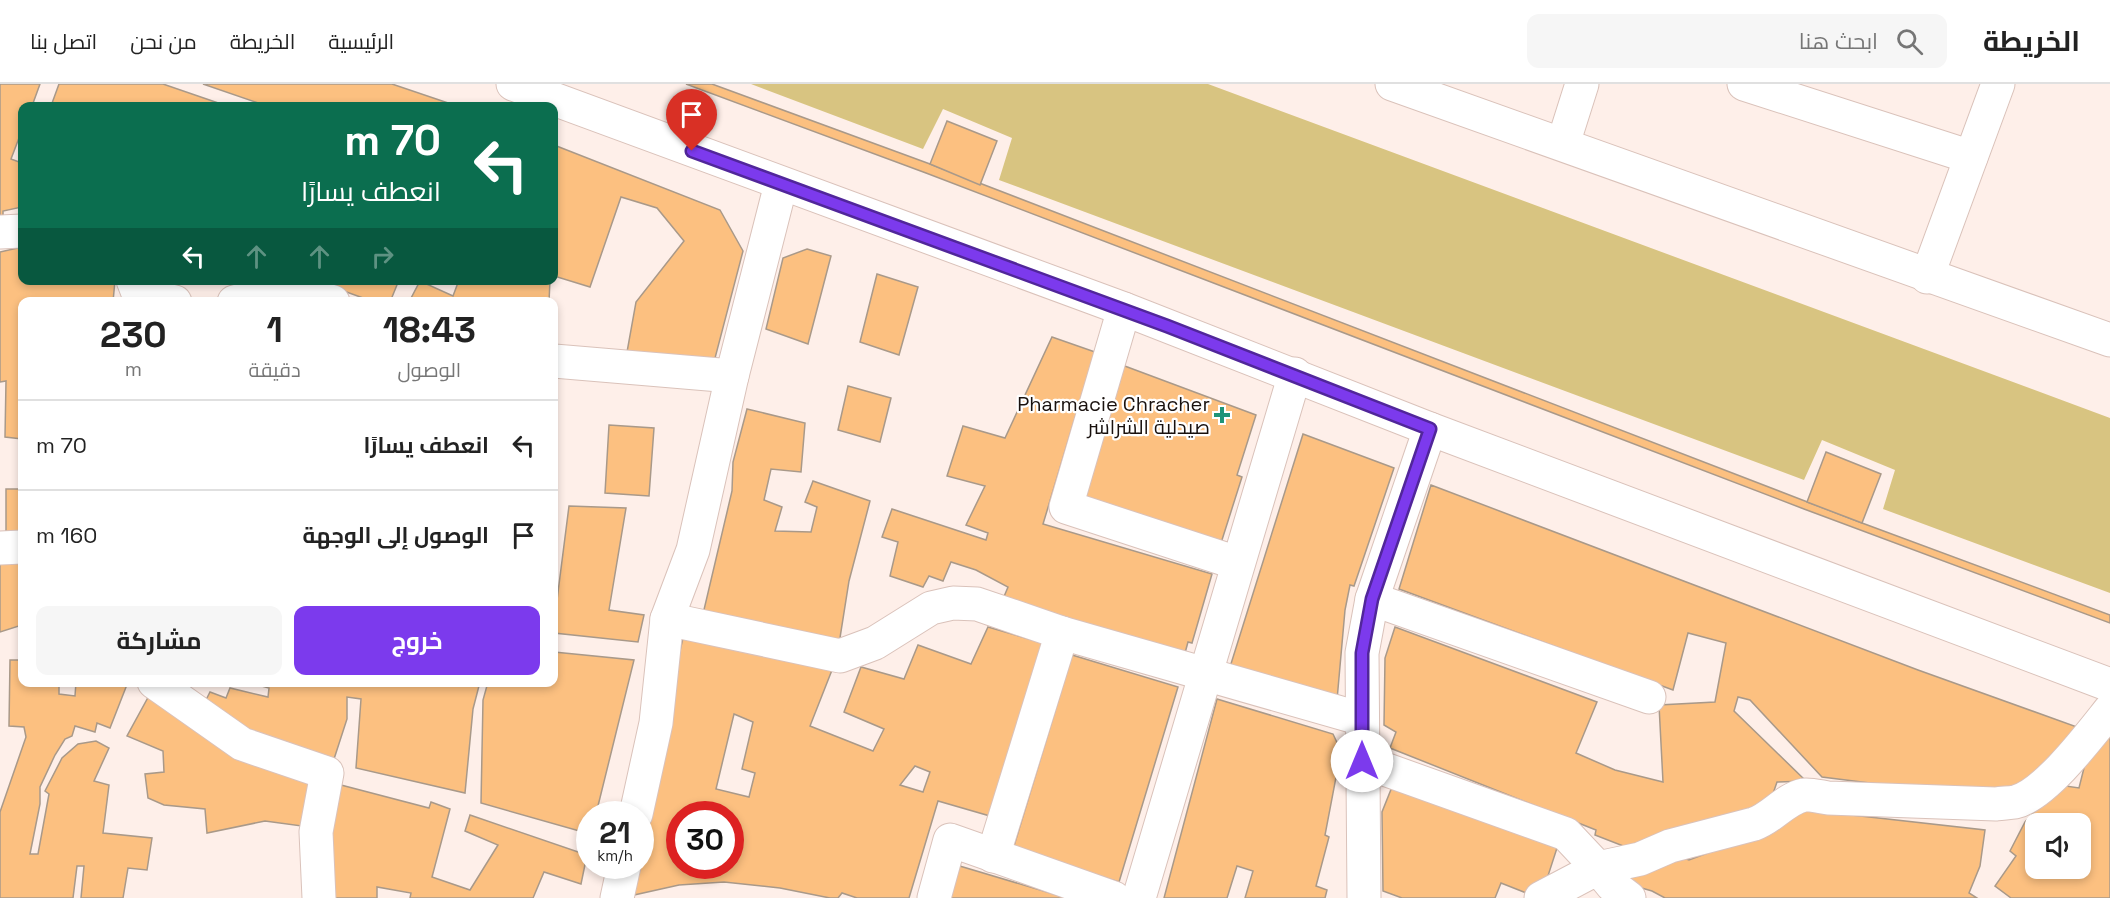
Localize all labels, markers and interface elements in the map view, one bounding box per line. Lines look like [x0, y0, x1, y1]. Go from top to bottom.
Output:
search box [1527, 14, 1947, 68]
text: الخريطة [1983, 23, 2080, 59]
icon: search [1893, 25, 1926, 58]
text: ابحث هنا [1799, 27, 1878, 55]
text: اتصل بنا [30, 28, 97, 55]
text: من نحن [130, 28, 197, 55]
text: الخريطة [230, 28, 295, 55]
text: الرئيسية [328, 28, 394, 55]
pin [666, 89, 717, 151]
icon: arrive [675, 98, 708, 131]
text: 70 m [344, 114, 441, 167]
icon: left [462, 126, 540, 204]
text: انعطف يسارًا [301, 174, 441, 209]
icon: left [177, 240, 210, 273]
icon: ahead [240, 240, 273, 273]
icon: ahead [303, 240, 336, 273]
icon: right [366, 240, 399, 273]
text: 1 [266, 307, 283, 353]
text: 18:43 [383, 307, 476, 353]
text: 230 [100, 312, 167, 358]
text: m [125, 356, 142, 382]
text: دقيقة [249, 357, 301, 383]
text: الوصول [397, 357, 461, 383]
place label: Pharmacie Chracher صيدلية الشراشر [1017, 391, 1210, 440]
marker: Pharmacie Chracher صيدلية الشراشر [1215, 408, 1229, 422]
icon: left [507, 429, 540, 462]
text: 70 m [36, 431, 87, 459]
text: انعطف يسارًا [363, 431, 489, 459]
icon: arrive [507, 519, 540, 552]
text: 160 m [36, 521, 97, 549]
text: الوصول إلى الوجهة [303, 521, 489, 549]
button: مشاركة [36, 606, 282, 675]
button: خروج [294, 606, 540, 675]
position arrow [1330, 729, 1394, 793]
speed limit sign: 30 [666, 801, 744, 879]
text: 21 [599, 813, 631, 852]
map controls [2025, 813, 2091, 879]
button: sound [2025, 813, 2091, 879]
text: km/h [597, 846, 633, 865]

